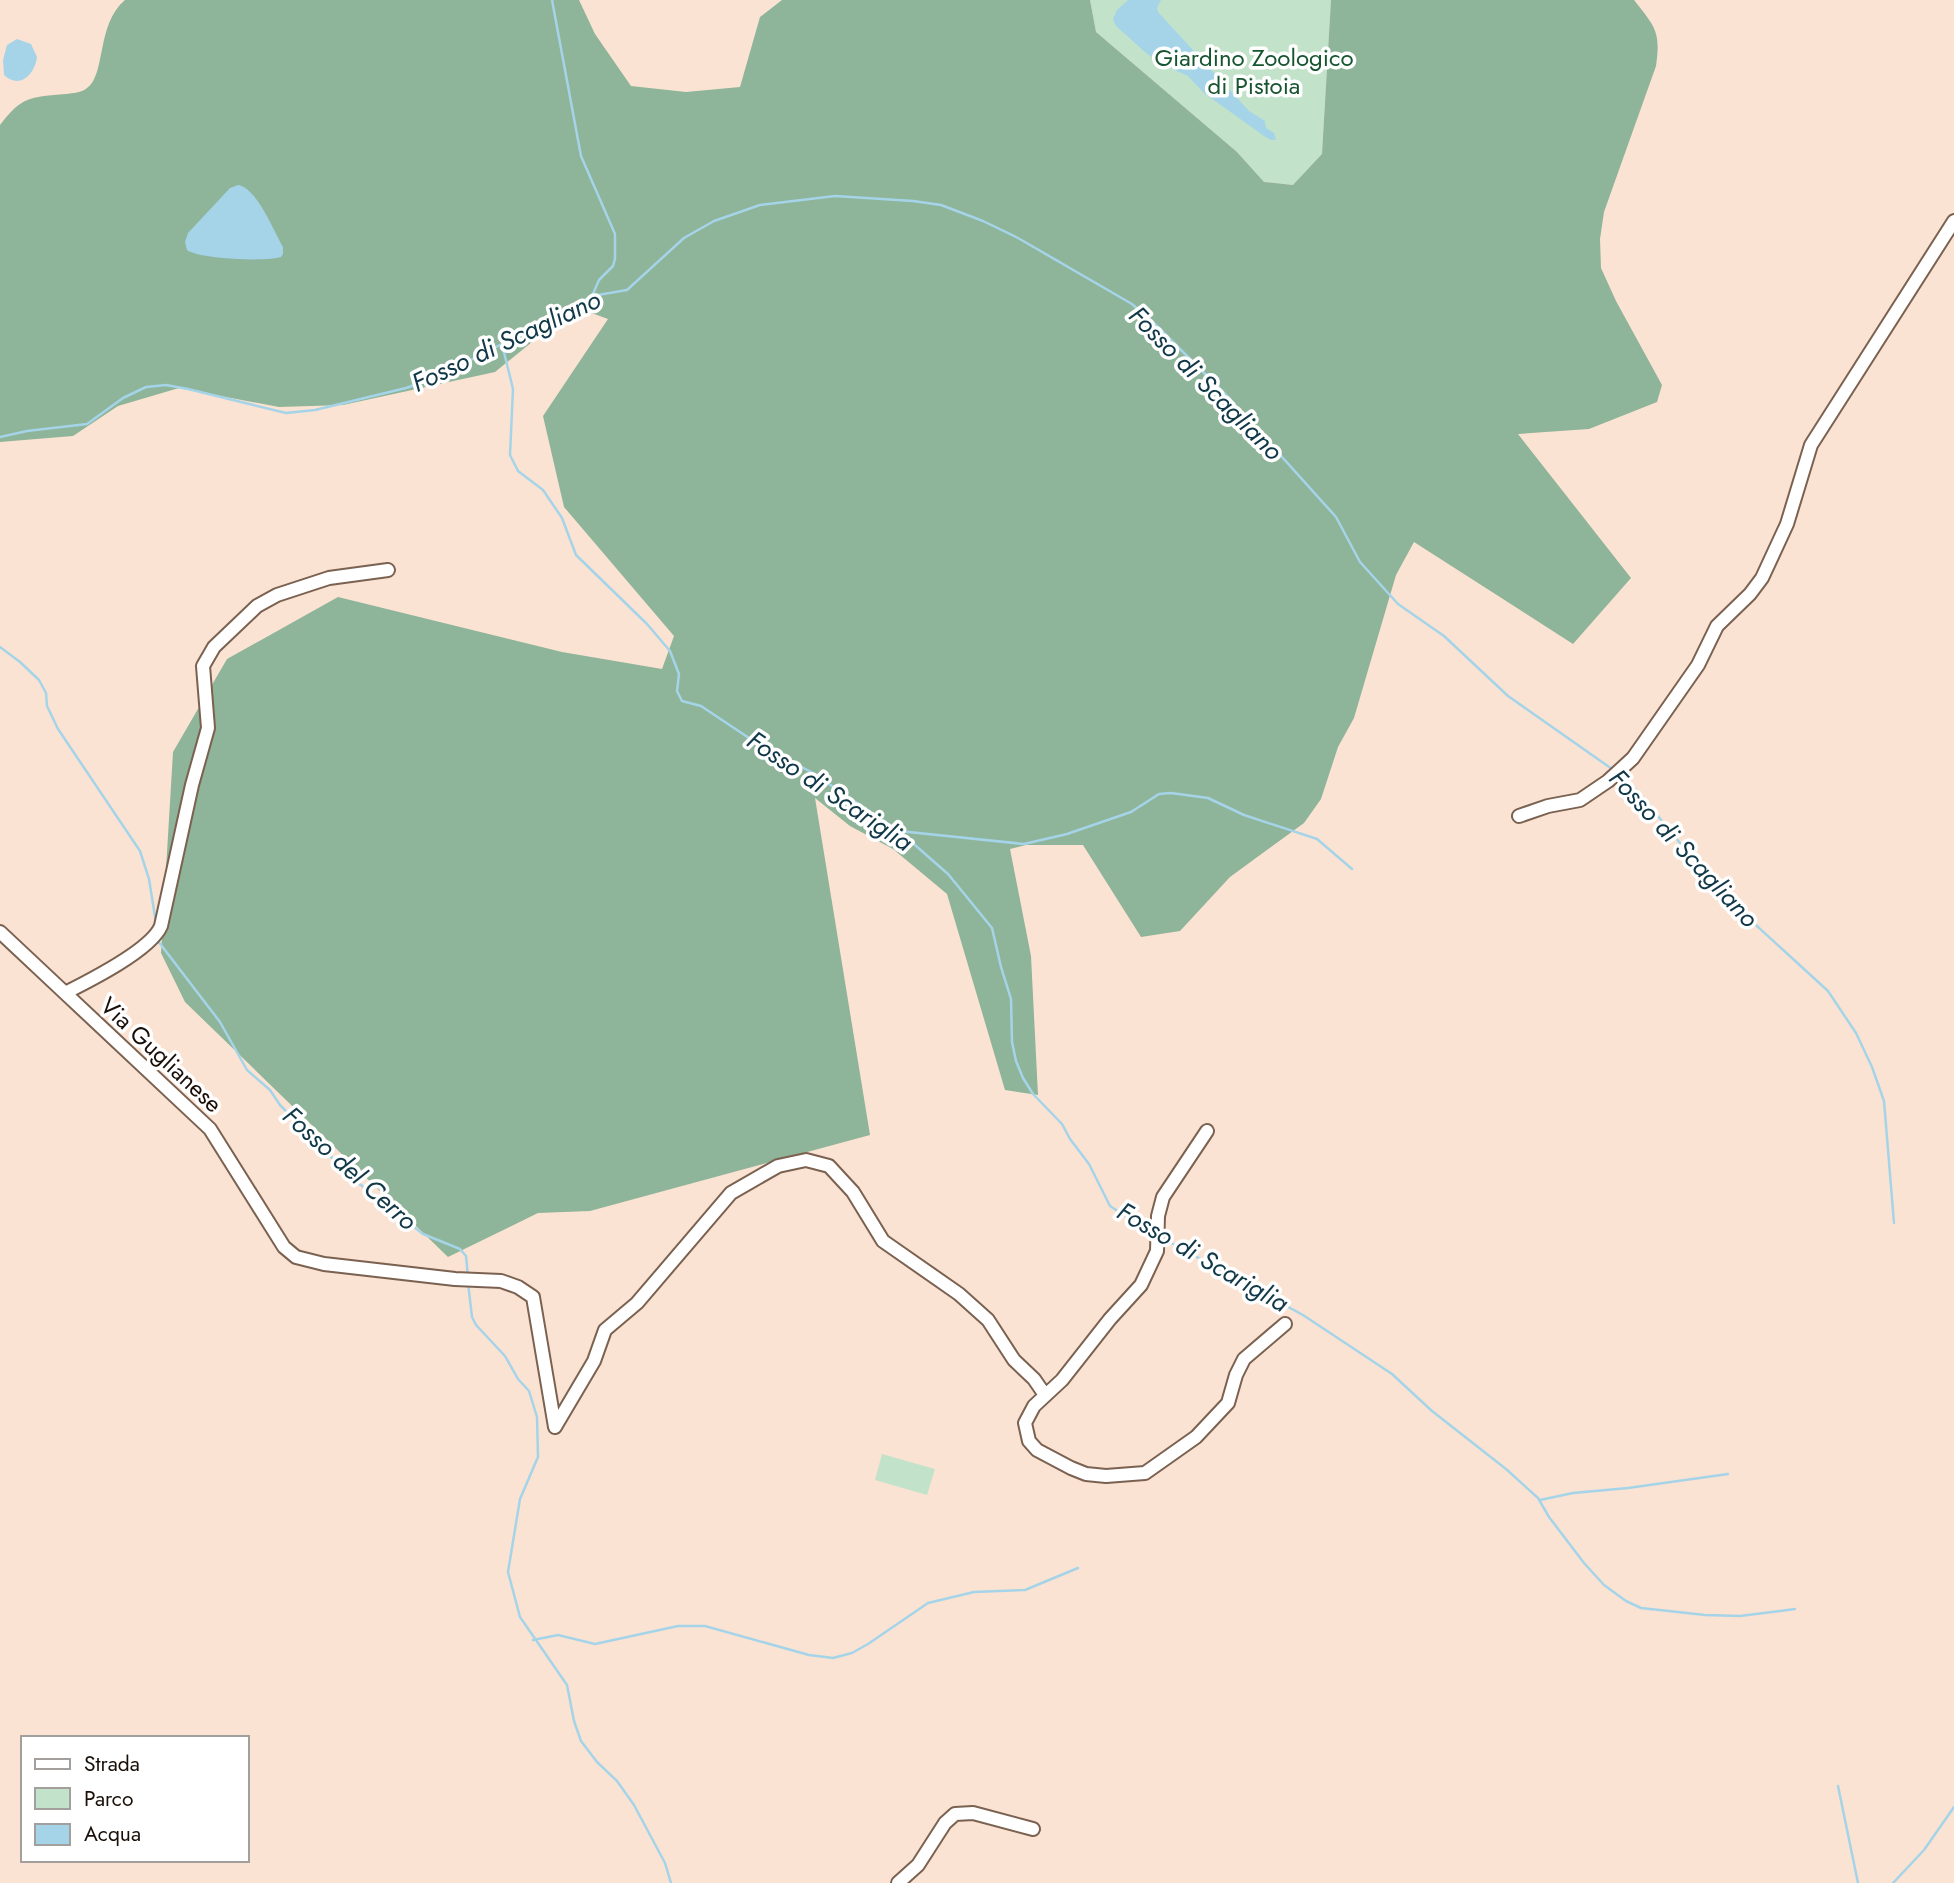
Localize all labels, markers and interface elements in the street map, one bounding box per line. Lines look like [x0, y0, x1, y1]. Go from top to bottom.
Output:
park label: Giardino Zoologico di Pistoia [1154, 40, 1354, 103]
water label: Fosso di Scagliano [405, 280, 607, 401]
water label: Fosso di Scagliano [1120, 297, 1292, 469]
water label: Fosso di Scariglia [739, 721, 921, 861]
water label: Fosso di Scagliano [1600, 760, 1768, 936]
street label: Via Guglianese [92, 989, 230, 1121]
water label: Fosso del Cerro [274, 1097, 426, 1239]
water label: Fosso di Scariglia [1110, 1192, 1297, 1322]
legend [21, 1736, 248, 1862]
text: Strada [84, 1749, 140, 1779]
text: Parco [84, 1784, 133, 1814]
text: Acqua [84, 1819, 141, 1849]

